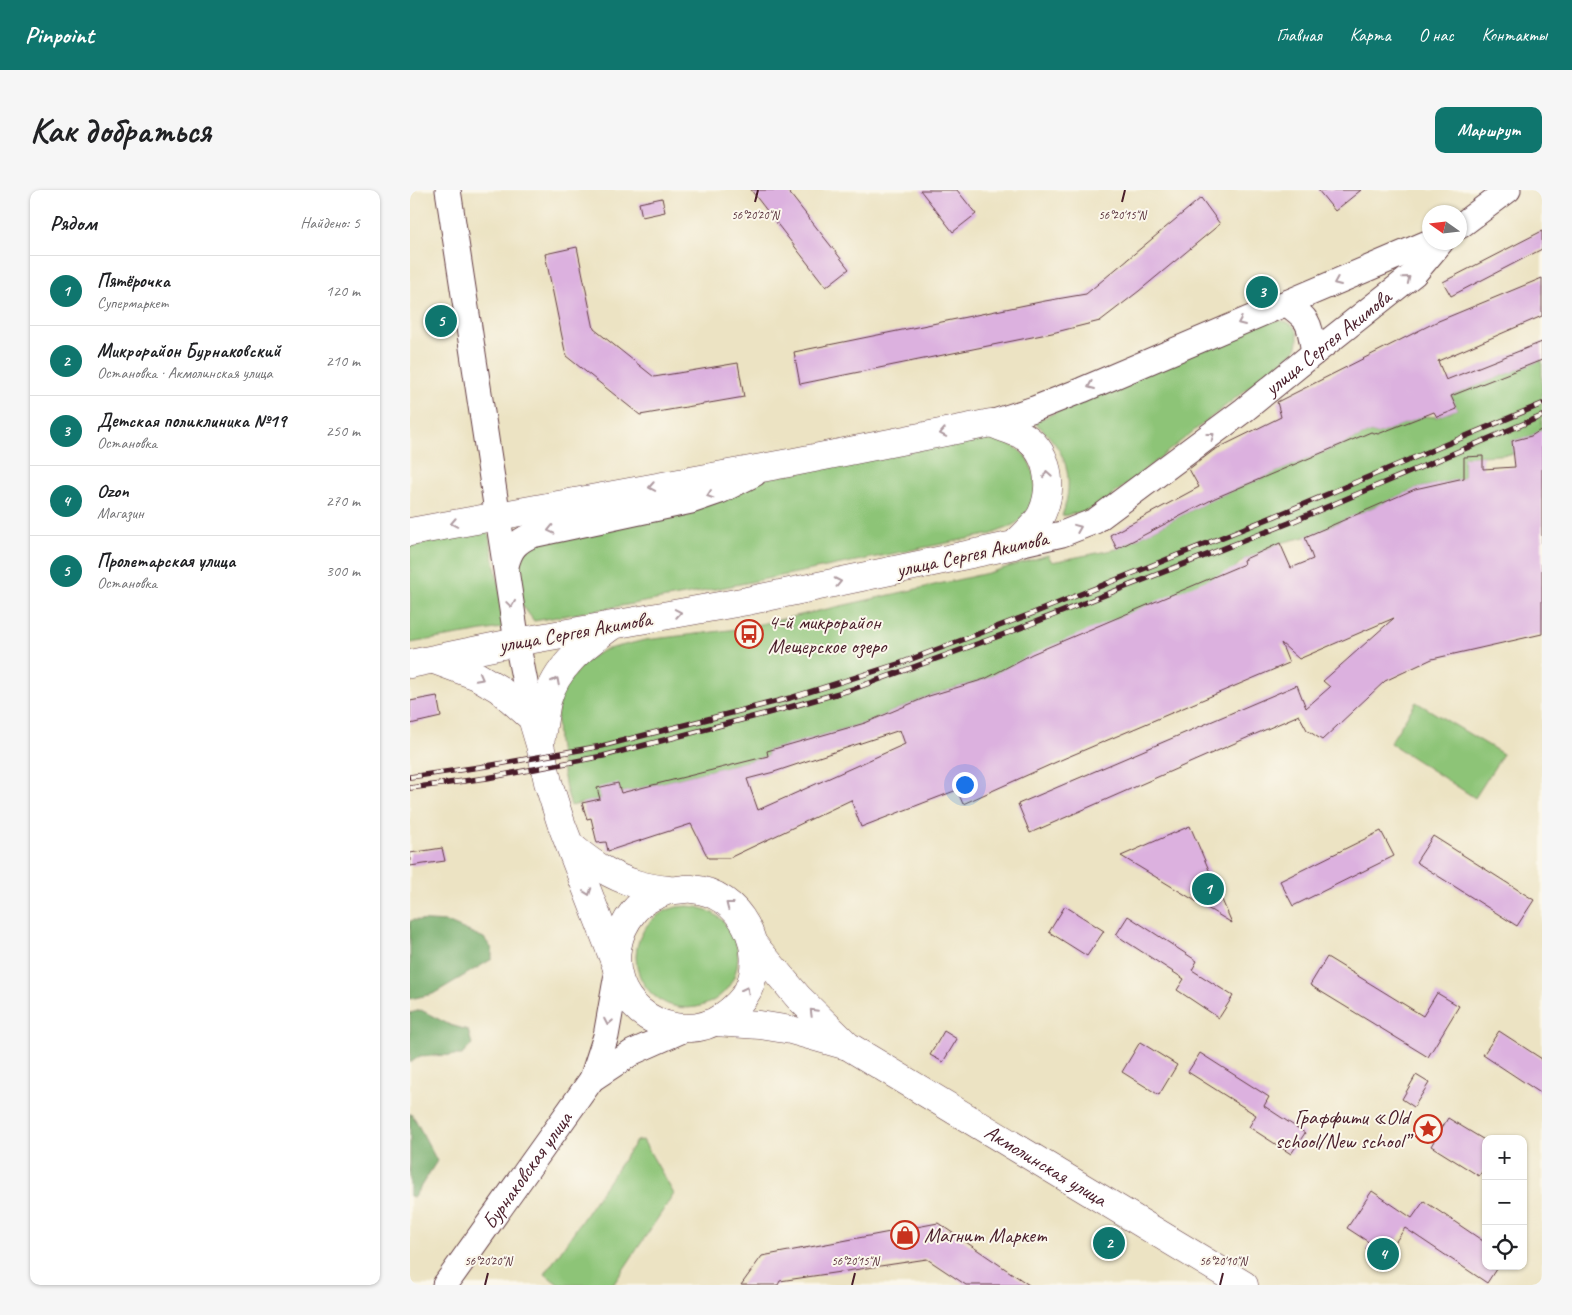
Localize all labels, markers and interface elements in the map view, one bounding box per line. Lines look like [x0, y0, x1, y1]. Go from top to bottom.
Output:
text: Pinpoint [25, 20, 94, 50]
text: Главная [1277, 24, 1322, 46]
text: Карта [1350, 24, 1391, 46]
text: О нас [1419, 24, 1454, 46]
text: Контакты [1482, 24, 1547, 46]
button: Маршрут [1435, 107, 1542, 153]
text: Как добраться [30, 108, 211, 153]
north arrow [1422, 205, 1467, 250]
text: 56°20'20"N [731, 207, 780, 223]
text: 56°20'15"N [1098, 207, 1147, 223]
text: Рядом [50, 210, 97, 236]
text: Найдено: 5 [300, 213, 360, 233]
text: Пятёрочка [97, 269, 170, 293]
pin: 3 [1246, 273, 1278, 311]
one-way arrow [1402, 275, 1411, 284]
one-way arrow [1333, 276, 1342, 286]
text: 1 [62, 281, 70, 301]
text: 120 m [326, 281, 360, 301]
street label: улица Сергея Акимова [1258, 283, 1398, 402]
text: Супермаркет [97, 293, 168, 313]
pin: 5 [425, 302, 457, 340]
one-way arrow [1237, 316, 1246, 326]
text: Микрорайон Бурнаковский [97, 339, 281, 363]
text: 2 [62, 351, 70, 371]
text: 210 m [326, 351, 360, 371]
text: Остановка · Акмолинская улица [97, 363, 273, 383]
one-way arrow [1087, 379, 1096, 390]
text: Детская поликлиника №19 [97, 409, 286, 433]
text: 3 [62, 421, 70, 441]
text: 250 m [326, 421, 360, 441]
one-way arrow [938, 427, 947, 437]
text: Остановка [97, 433, 157, 453]
one-way arrow [1205, 433, 1214, 441]
one-way arrow [1042, 469, 1052, 478]
text: Ozon [97, 479, 129, 503]
one-way arrow [648, 482, 657, 492]
one-way arrow [706, 489, 714, 499]
text: 4 [62, 491, 70, 511]
text: 270 m [326, 491, 360, 511]
text: Магазин [97, 503, 144, 523]
one-way arrow [450, 518, 458, 528]
one-way arrow [1073, 523, 1082, 534]
one-way arrow [547, 524, 556, 535]
street label: улица Сергея Акимова [892, 525, 1053, 583]
text: Пролетарская улица [97, 549, 235, 573]
text: 5 [63, 561, 69, 581]
text: 300 m [326, 561, 360, 581]
text: Остановка [97, 573, 157, 593]
one-way arrow [833, 578, 842, 588]
one-way arrow [506, 600, 516, 608]
street label: улица Сергея Акимова [495, 605, 656, 659]
one-way arrow [674, 609, 682, 619]
place label: 4-й микрорайон Мещерское озеро [768, 609, 888, 659]
bus stop icon: 4-й микрорайон Мещерское озеро [734, 619, 764, 649]
one-way arrow [474, 672, 483, 682]
one-way arrow [550, 677, 560, 686]
your location [952, 772, 978, 798]
pin: 1 [1192, 870, 1224, 908]
one-way arrow [582, 887, 592, 896]
one-way arrow [726, 903, 735, 911]
one-way arrow [740, 986, 750, 995]
one-way arrow [810, 1009, 819, 1018]
one-way arrow [604, 1018, 614, 1027]
place label: Граффити «Old school/New school” [1275, 1104, 1413, 1154]
street label: Бурнаковская улица [476, 1105, 579, 1234]
place icon: Граффити «Old school/New school” [1413, 1114, 1443, 1144]
street label: Акмолинская улица [980, 1119, 1113, 1213]
map controls [1482, 1135, 1527, 1270]
button: + [1482, 1135, 1527, 1180]
button: − [1482, 1180, 1527, 1225]
shop icon: Магнит Маркет [890, 1220, 920, 1250]
place label: Магнит Маркет [924, 1222, 1048, 1248]
pin: 2 [1093, 1224, 1125, 1262]
button: locate [1482, 1225, 1527, 1270]
pin: 4 [1367, 1235, 1399, 1273]
text: 56°20'20"N [464, 1253, 513, 1269]
text: 56°20'15"N [831, 1253, 880, 1269]
text: 56°20'10"N [1199, 1253, 1248, 1269]

